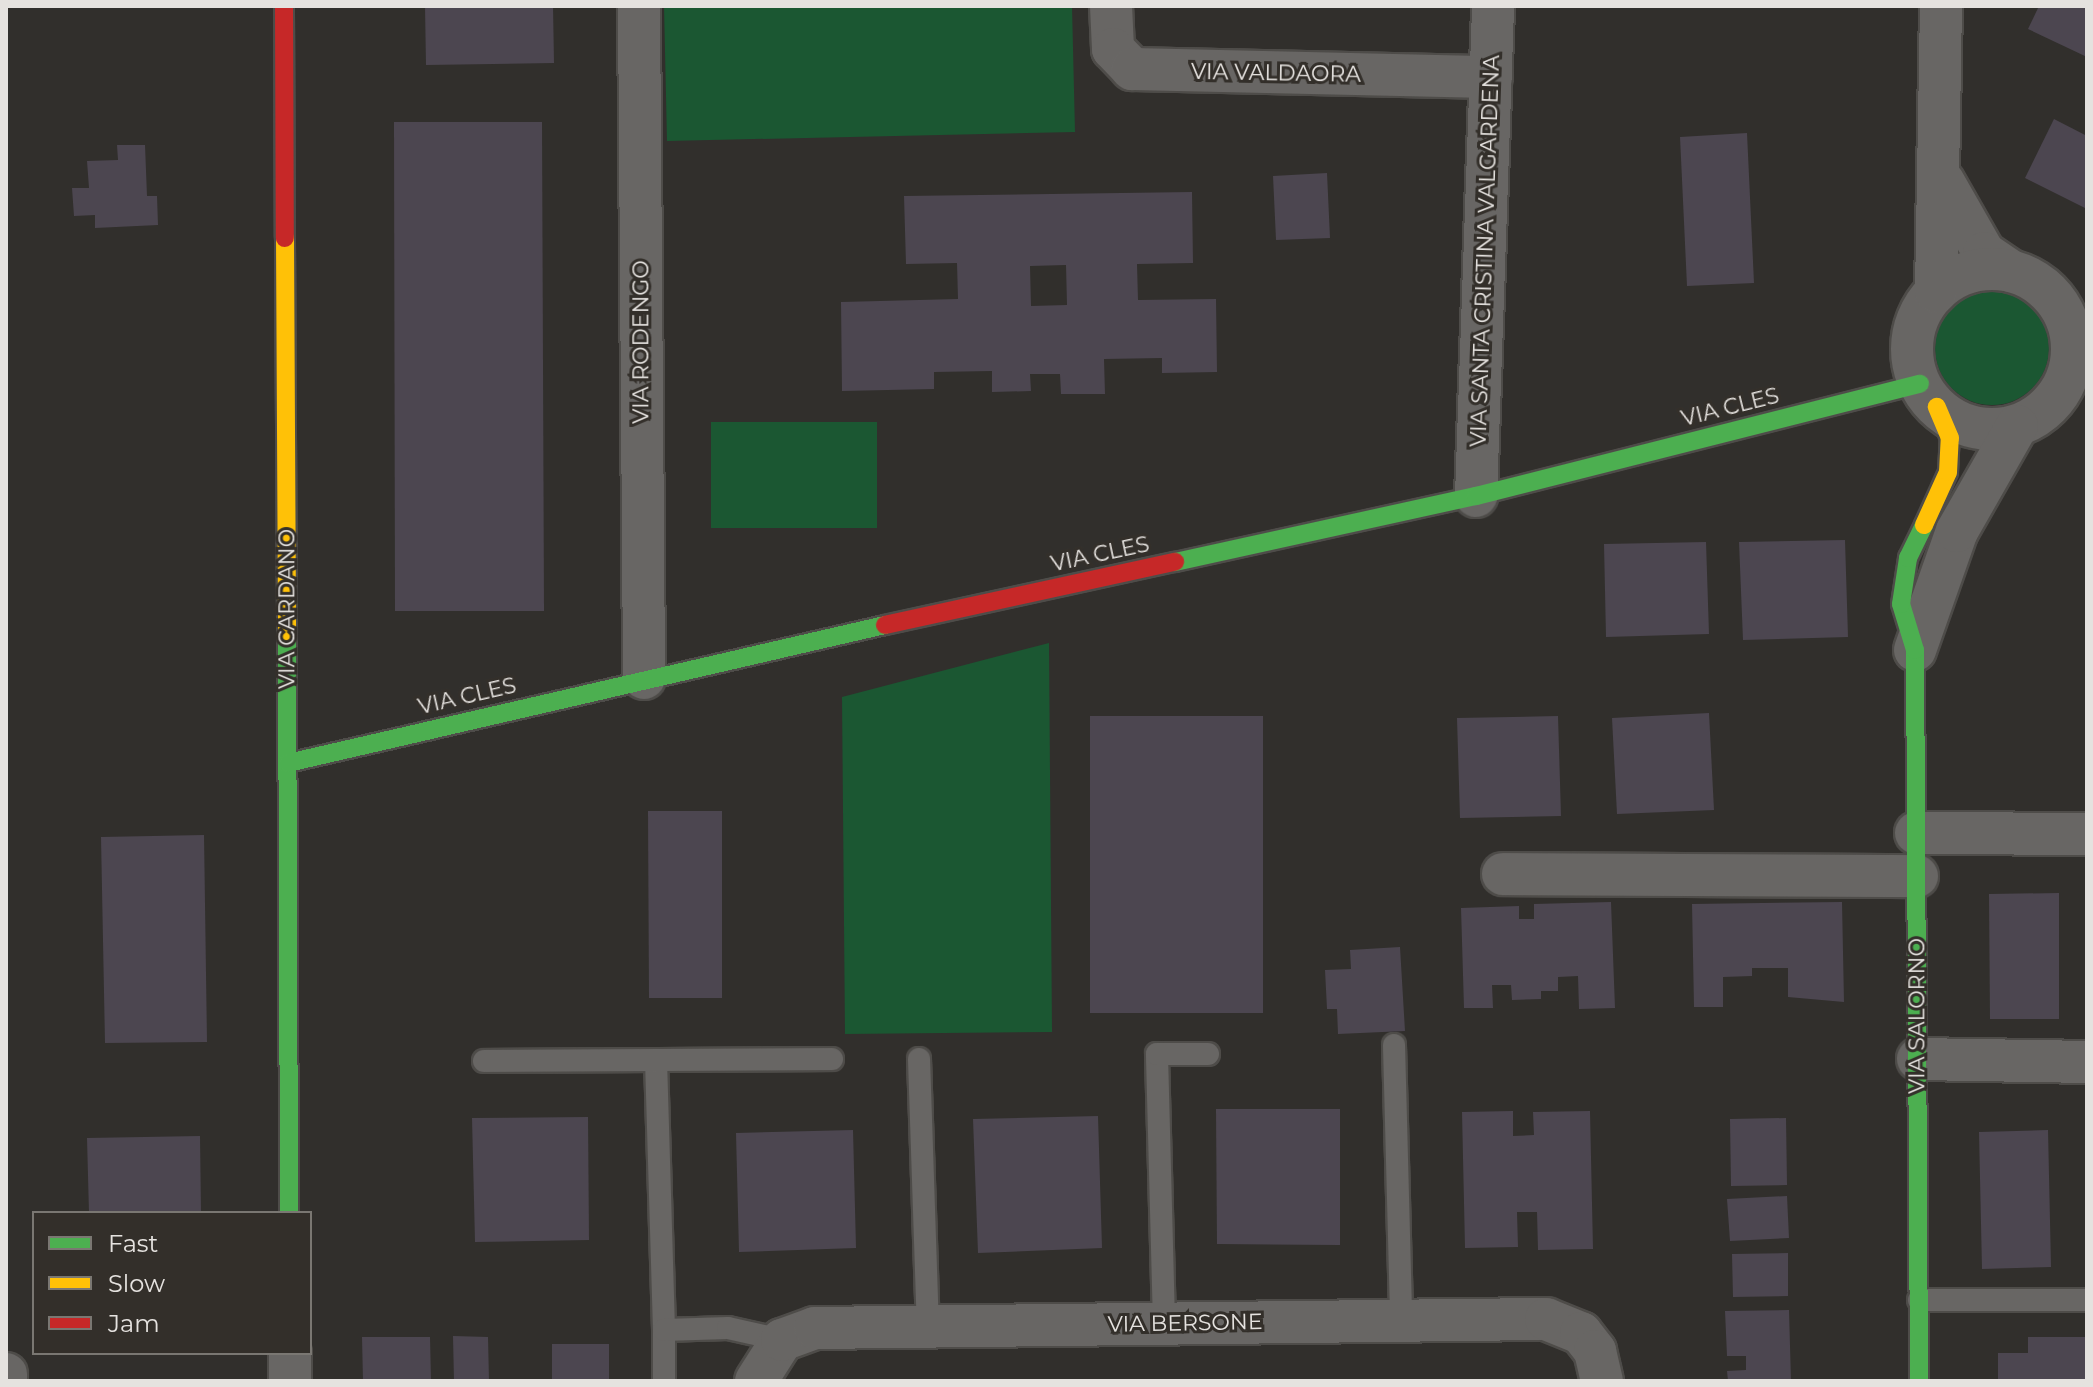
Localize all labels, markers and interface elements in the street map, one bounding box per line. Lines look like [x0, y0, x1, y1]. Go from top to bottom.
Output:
street label: VIA SANTA CRISTINA VALGARDENA [1465, 55, 1505, 447]
street label: VIA VALDAORA [1191, 58, 1361, 88]
street label: VIA RODENGO [628, 260, 654, 424]
street label: VIA CLES [1678, 382, 1782, 432]
street label: VIA CARDANO [274, 529, 300, 689]
street label: VIA CLES [1048, 531, 1152, 577]
street label: VIA CLES [415, 672, 519, 720]
street label: VIA SALORNO [1904, 938, 1930, 1094]
legend [32, 1211, 312, 1355]
text: Fast [108, 1229, 158, 1258]
text: Slow [108, 1269, 165, 1298]
street label: VIA BERSONE [1107, 1308, 1263, 1338]
text: Jam [108, 1309, 160, 1338]

